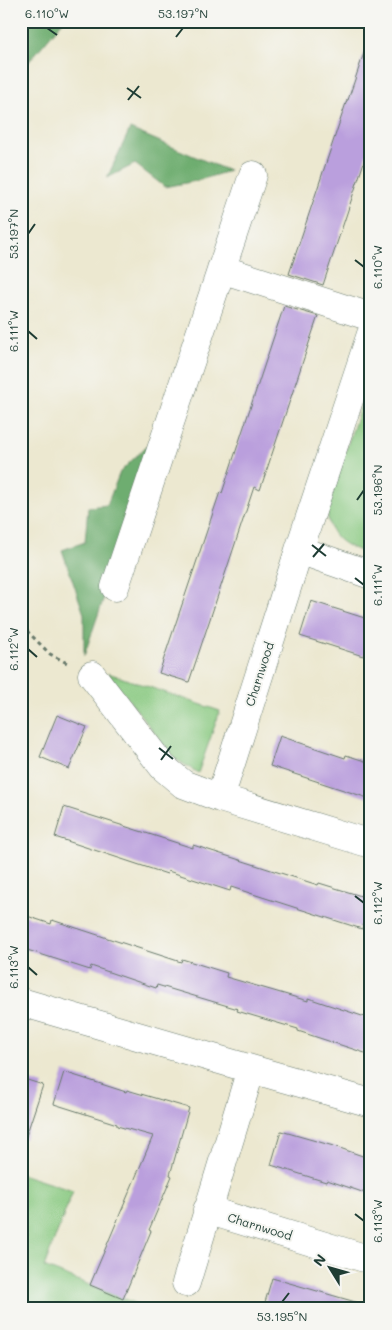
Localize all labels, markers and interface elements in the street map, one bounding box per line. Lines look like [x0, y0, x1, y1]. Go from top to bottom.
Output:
text: 6.110°W [25, 5, 69, 21]
text: 53.197°N [158, 5, 208, 21]
text: 53.197°N [5, 209, 21, 259]
text: 6.110°W [369, 245, 385, 289]
text: 6.111°W [5, 310, 21, 352]
text: 53.196°N [369, 465, 385, 515]
text: 6.111°W [369, 564, 385, 606]
text: 6.112°W [5, 627, 21, 671]
street label: Charnwood [241, 639, 277, 708]
text: 6.112°W [369, 881, 385, 925]
text: 6.113°W [5, 945, 21, 989]
text: 6.113°W [369, 1199, 385, 1243]
street label: Charnwood [226, 1209, 295, 1244]
north arrow [304, 1242, 354, 1292]
text: N [308, 1250, 330, 1270]
text: 53.195°N [257, 1308, 307, 1324]

